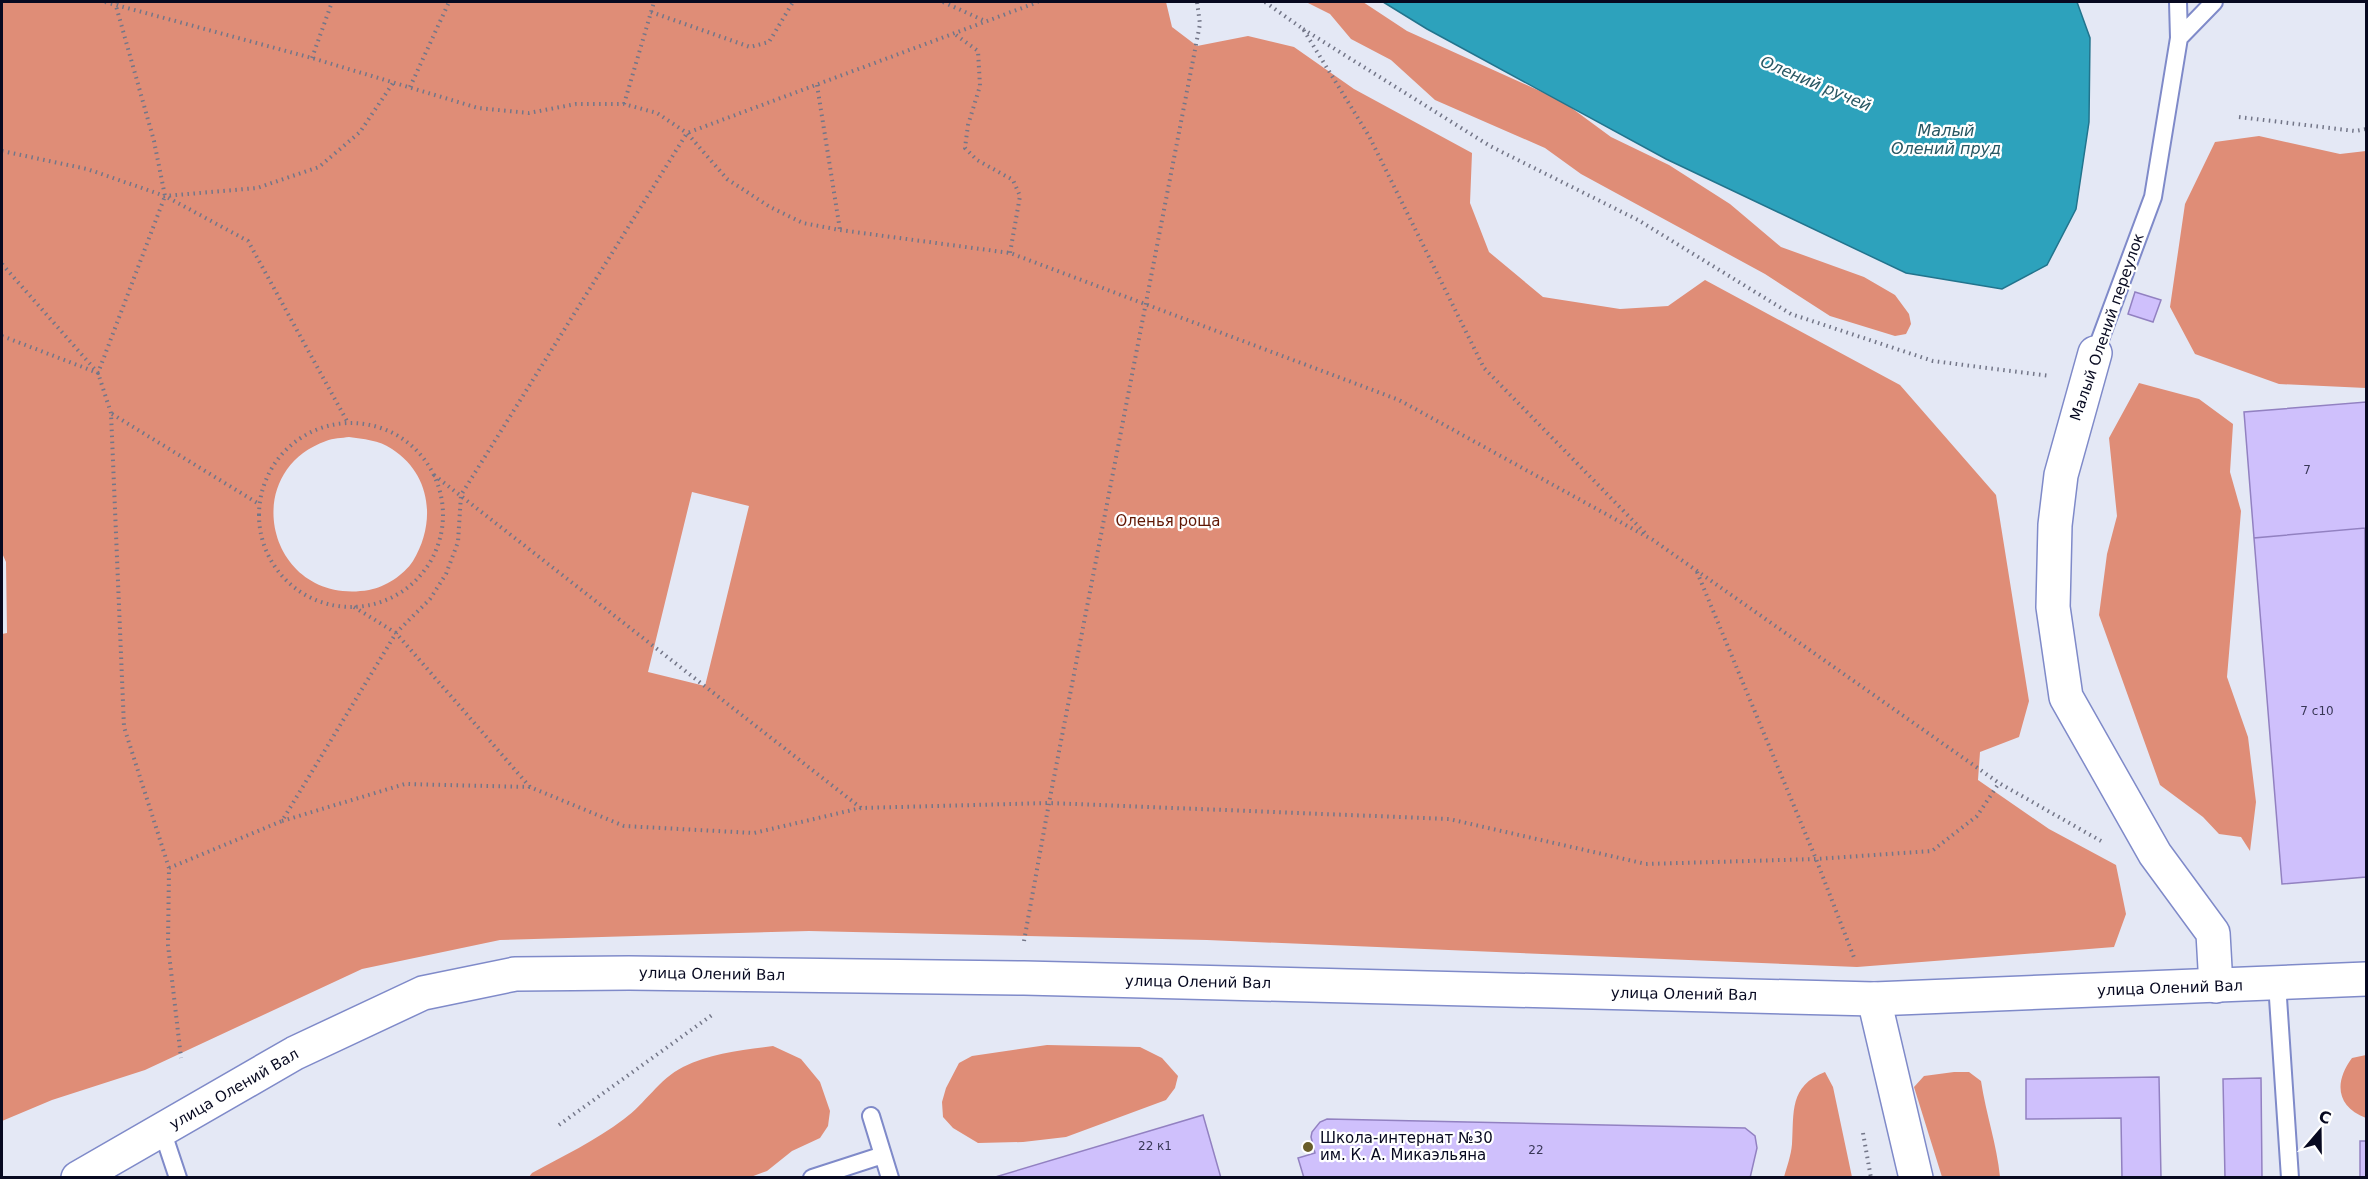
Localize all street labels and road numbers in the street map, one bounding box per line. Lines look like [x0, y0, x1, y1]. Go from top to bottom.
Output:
street label: Малый Олений переулок [2066, 231, 2148, 423]
street label: улица Олений Вал [639, 964, 785, 984]
street label: улица Олений Вал [1125, 972, 1271, 992]
street label: улица Олений Вал [2097, 976, 2243, 1000]
street label: улица Олений Вал [1611, 984, 1757, 1004]
street label: улица Олений Вал [166, 1045, 302, 1133]

